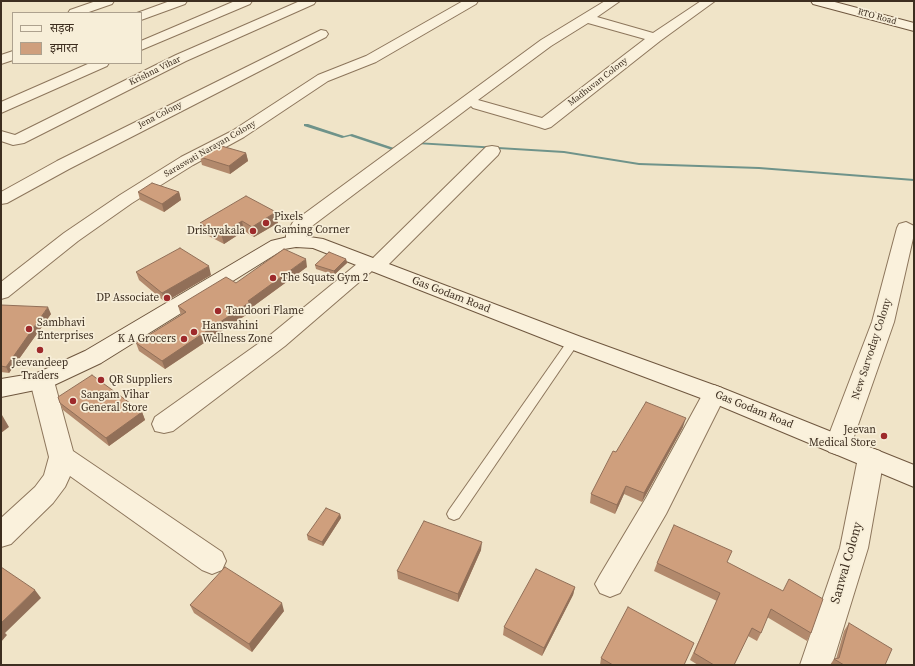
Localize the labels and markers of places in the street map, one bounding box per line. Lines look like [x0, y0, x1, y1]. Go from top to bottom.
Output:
place label: Pixels Gaming Corner [274, 210, 350, 236]
marker: Pixels Gaming Corner [261, 218, 271, 228]
place label: Drishyakala [187, 224, 245, 238]
marker: Drishyakala [248, 226, 258, 236]
place label: The Squats Gym 2 [281, 271, 368, 285]
marker: The Squats Gym 2 [268, 273, 278, 283]
place label: DP Associate [96, 291, 159, 305]
marker: DP Associate [162, 293, 172, 303]
place label: Tandoori Flame [226, 304, 304, 318]
marker: Tandoori Flame [213, 306, 223, 316]
place label: Sambhavi Enterprises [37, 316, 94, 342]
place label: Hansvahini Wellness Zone [202, 319, 273, 345]
marker: Sambhavi Enterprises [24, 324, 34, 334]
marker: Hansvahini Wellness Zone [189, 327, 199, 337]
place label: K A Grocers [118, 332, 176, 346]
marker: K A Grocers [179, 334, 189, 344]
marker: Jeevandeep Traders [35, 345, 45, 355]
place label: Jeevandeep Traders [12, 356, 68, 382]
place label: QR Suppliers [109, 373, 172, 387]
marker: QR Suppliers [96, 375, 106, 385]
place label: Sangam Vihar General Store [81, 388, 150, 414]
marker: Sangam Vihar General Store [68, 396, 78, 406]
place label: Jeevan Medical Store [809, 423, 876, 449]
marker: Jeevan Medical Store [879, 431, 889, 441]

